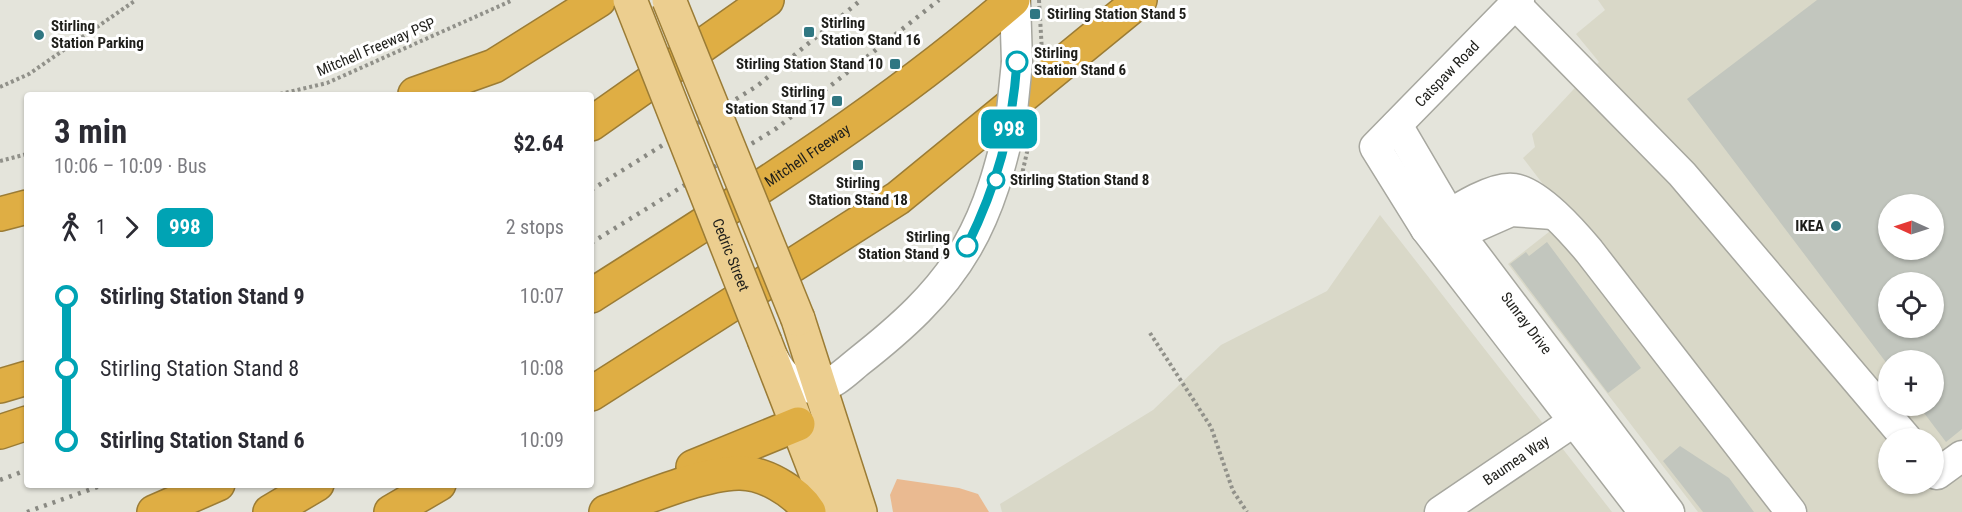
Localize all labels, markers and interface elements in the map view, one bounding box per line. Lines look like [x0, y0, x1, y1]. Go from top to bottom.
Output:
place label: Stirling Station Stand 5 [1047, 5, 1186, 23]
marker: Stirling Station Stand 5 [1028, 7, 1042, 21]
street label: Mitchell Freeway PSP [314, 14, 438, 80]
place label: Stirling Station Stand 16 [821, 14, 921, 49]
place label: Stirling Station Parking [51, 17, 144, 52]
marker: Stirling Station Stand 16 [802, 25, 816, 39]
marker: Stirling Station Parking [32, 28, 46, 42]
street label: Catspaw Road [1411, 37, 1483, 111]
place label: Stirling Station Stand 6 [1034, 44, 1126, 79]
marker: Stirling Station Stand 6 [1006, 51, 1028, 73]
place label: Stirling Station Stand 10 [736, 55, 883, 73]
marker: Stirling Station Stand 10 [888, 57, 902, 71]
place label: Stirling Station Stand 17 [725, 83, 825, 118]
marker: Stirling Station Stand 17 [830, 94, 844, 108]
line badge: 998 [974, 110, 1044, 148]
text: 3 min [54, 112, 127, 151]
text: 998 [993, 117, 1025, 141]
street label: Mitchell Freeway [761, 120, 854, 191]
text: $2.64 [513, 131, 564, 156]
text: 10:06 – 10:09 · Bus [54, 154, 207, 178]
marker: Stirling Station Stand 18 [851, 158, 865, 172]
marker: Stirling Station Stand 8 [987, 171, 1005, 189]
place label: Stirling Station Stand 8 [1010, 171, 1149, 189]
place label: Stirling Station Stand 18 [808, 174, 908, 209]
north arrow [1878, 194, 1944, 260]
map controls [1878, 194, 1944, 494]
icon: walk [54, 211, 87, 244]
icon: forward [115, 211, 148, 244]
text: 1 [96, 215, 106, 239]
text: 998 [169, 215, 201, 239]
text: 2 stops [506, 215, 564, 239]
street label: Cedric Street [708, 216, 753, 294]
place label: IKEA [1795, 217, 1824, 235]
marker: IKEA [1829, 219, 1843, 233]
place label: Stirling Station Stand 9 [858, 228, 950, 263]
marker: Stirling Station Stand 9 [956, 235, 978, 257]
button: locate [1878, 272, 1944, 338]
text: Stirling Station Stand 9 [100, 284, 305, 309]
text: 10:07 [520, 284, 564, 308]
street label: Sunray Drive [1497, 288, 1556, 358]
button: + [1878, 350, 1944, 416]
text: Stirling Station Stand 8 [100, 356, 299, 381]
text: 10:08 [520, 356, 564, 380]
text: Stirling Station Stand 6 [100, 428, 305, 453]
text: 10:09 [520, 428, 564, 452]
button: − [1878, 428, 1944, 494]
street label: Baumea Way [1480, 432, 1553, 489]

